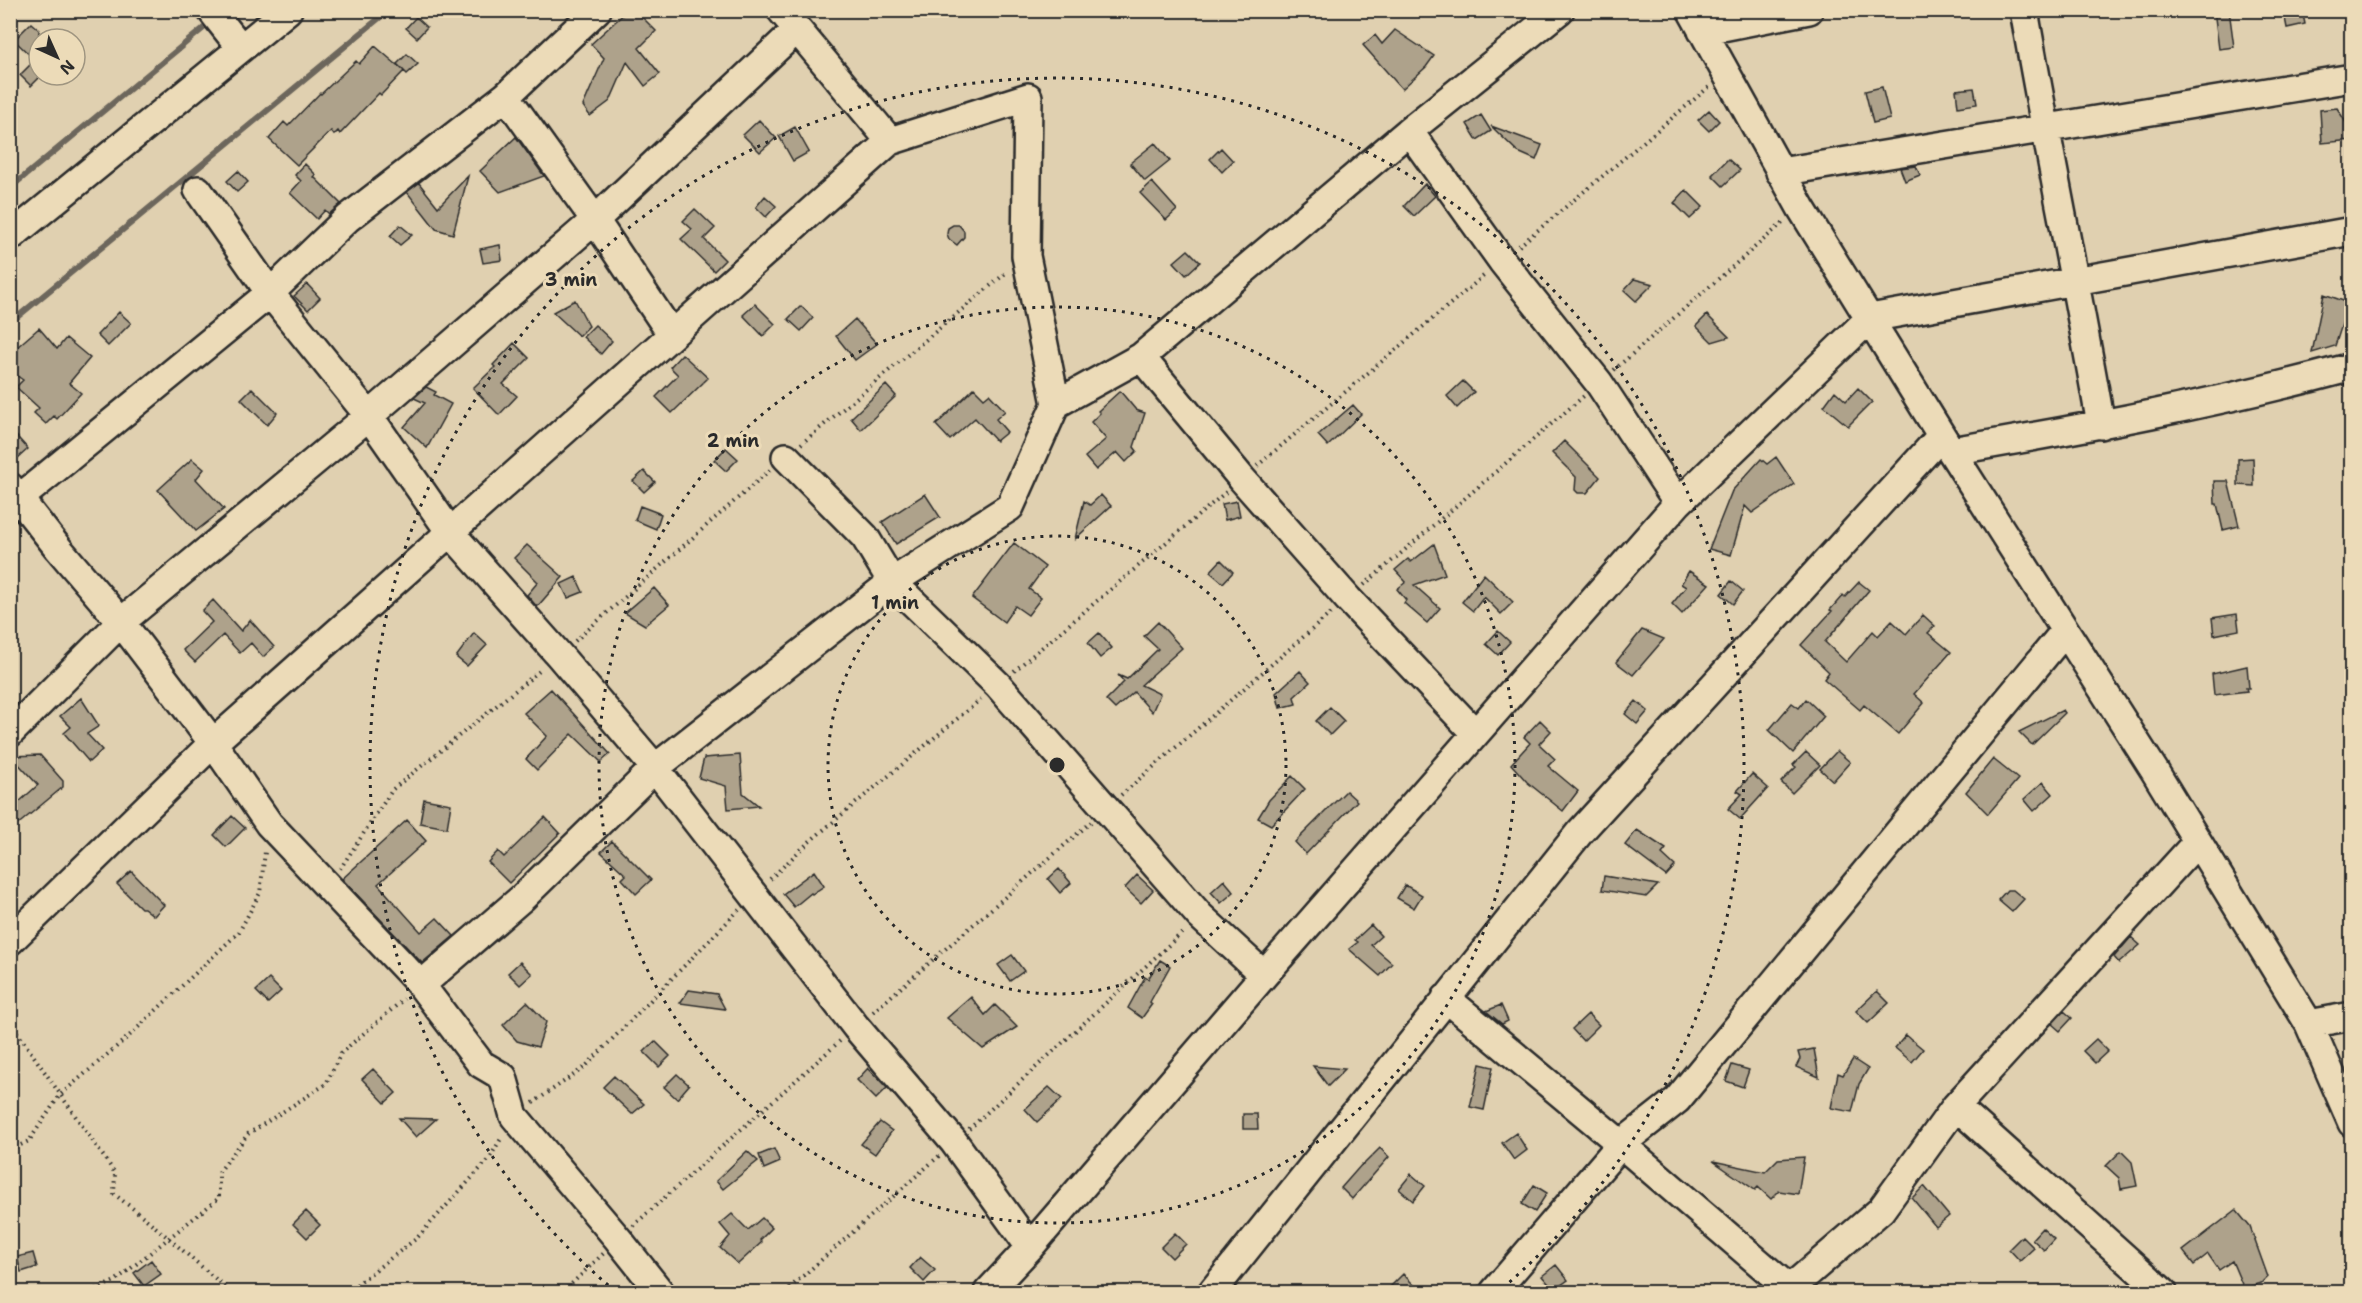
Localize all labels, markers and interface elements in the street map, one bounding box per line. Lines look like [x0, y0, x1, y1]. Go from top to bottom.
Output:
north arrow [27, 27, 87, 87]
text: N [55, 55, 79, 79]
text: 3 min [545, 268, 597, 292]
text: 2 min [707, 429, 759, 453]
text: 1 min [871, 591, 919, 615]
centre of rings [1047, 755, 1067, 775]

